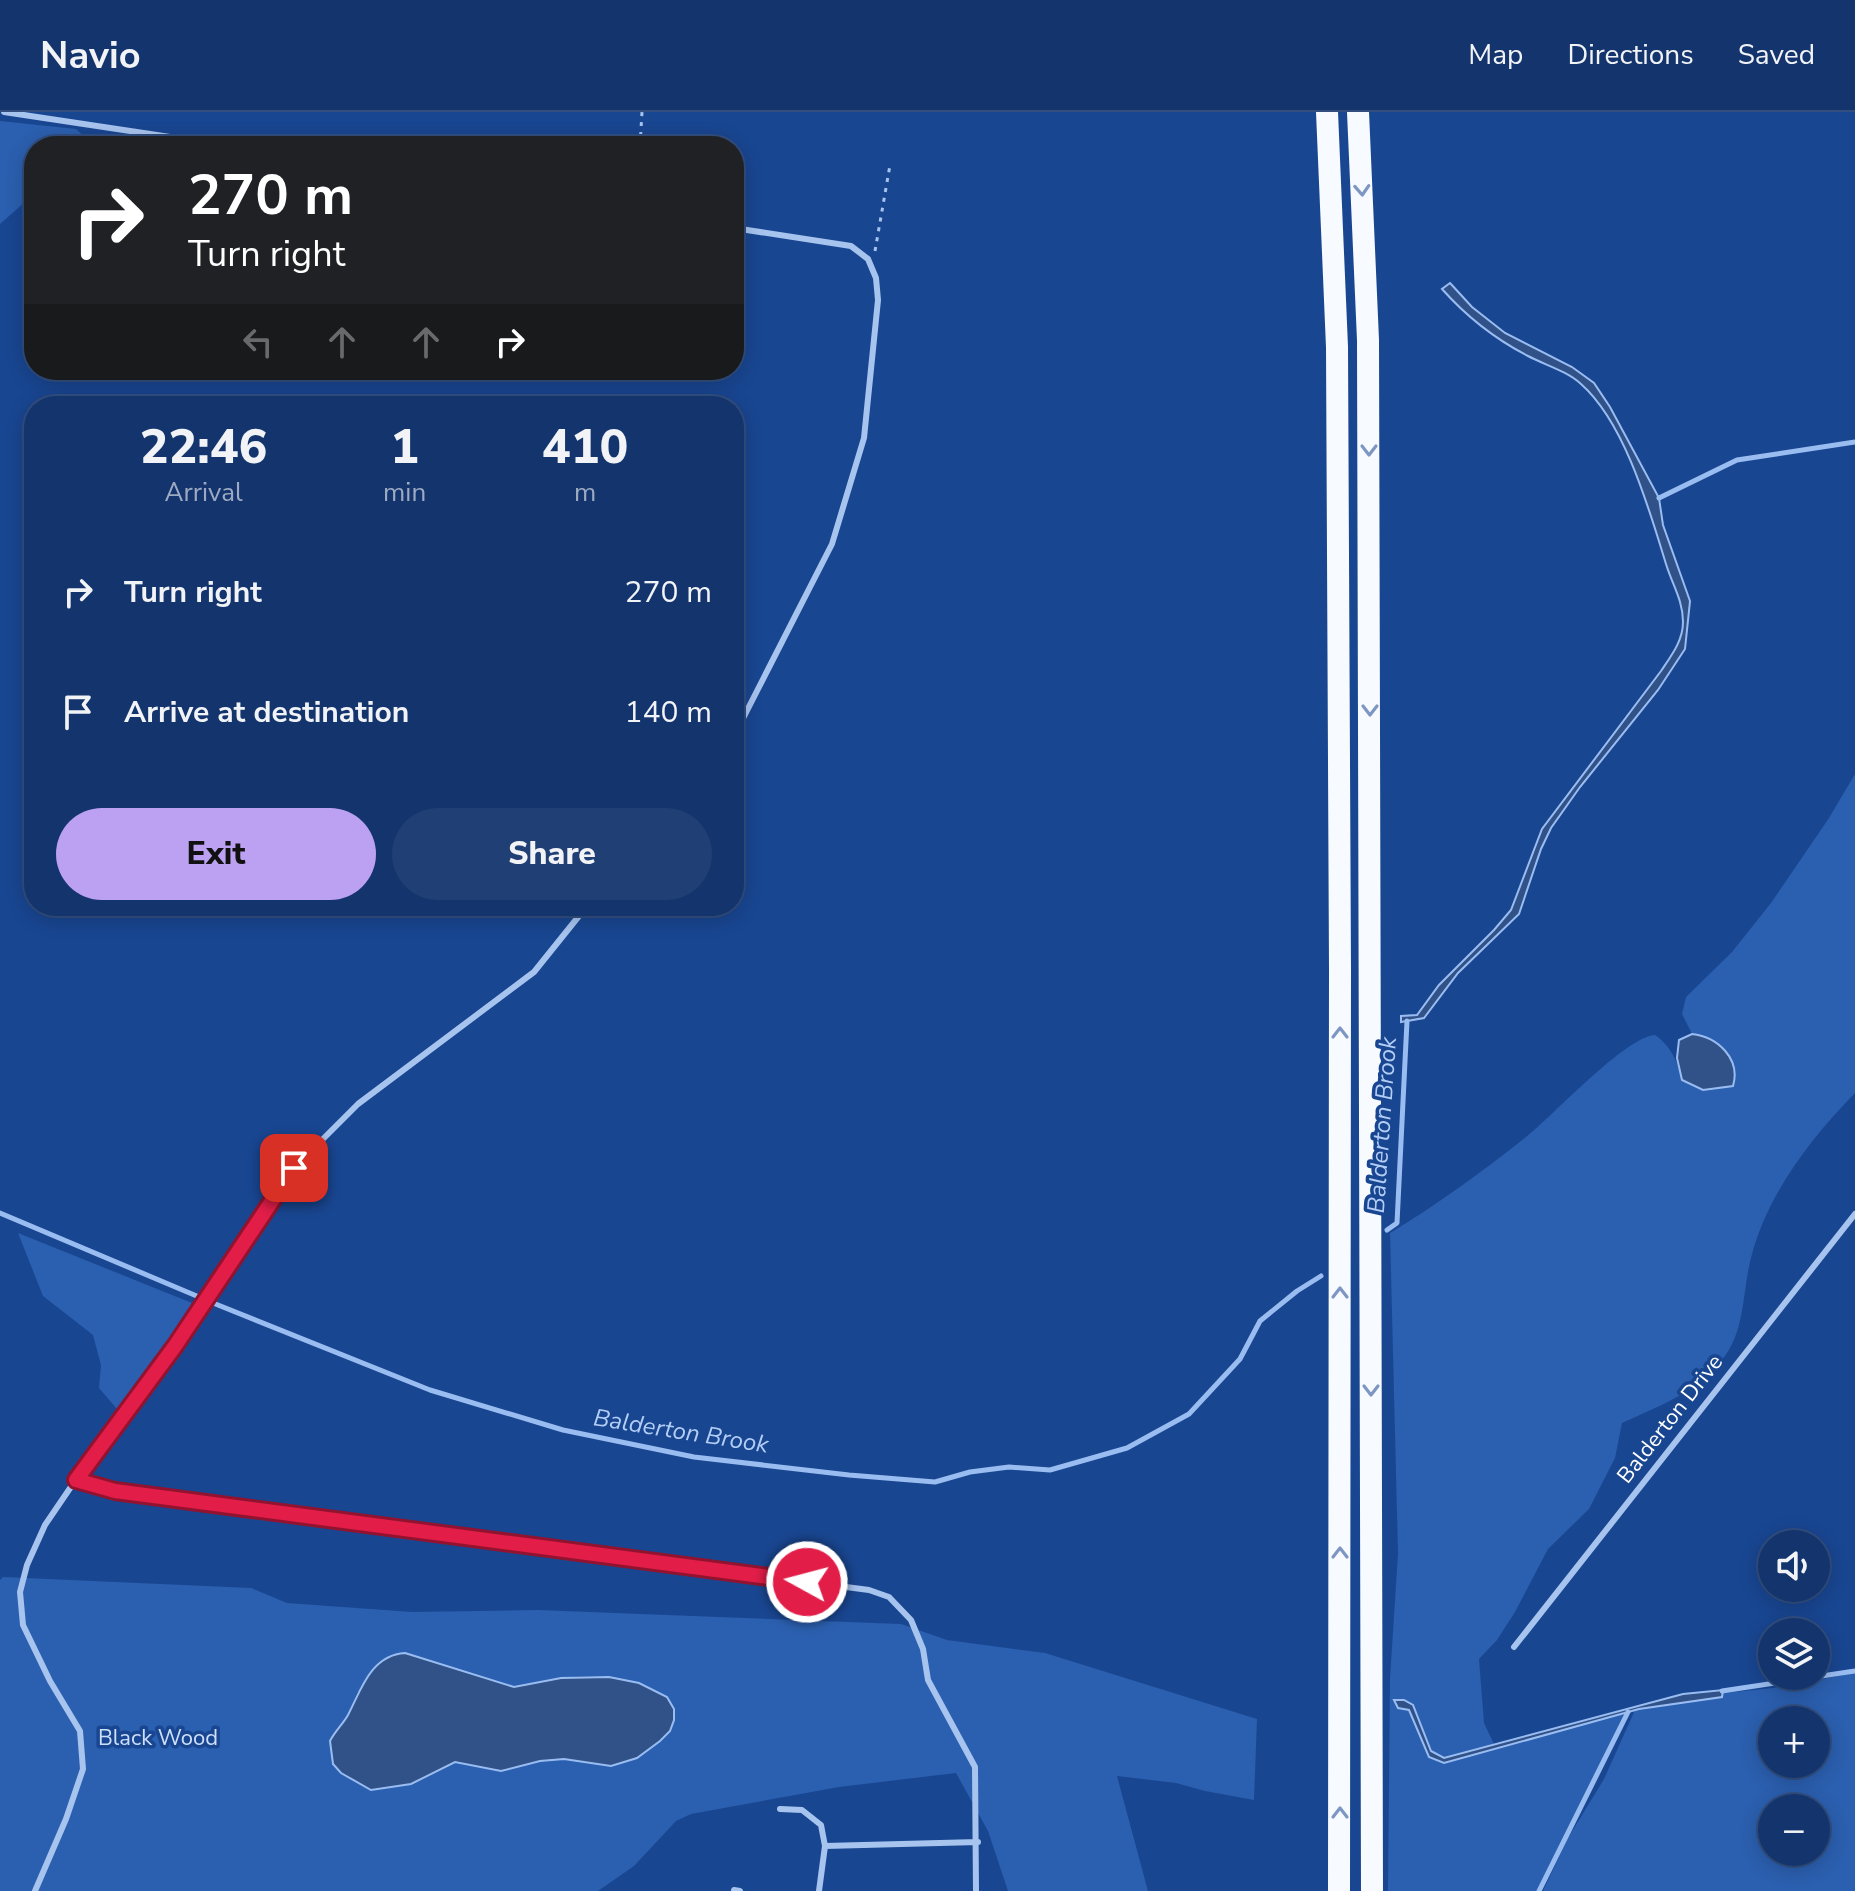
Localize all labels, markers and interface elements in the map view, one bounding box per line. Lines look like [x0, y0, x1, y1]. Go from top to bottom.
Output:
text: Navio [40, 30, 141, 81]
text: Map [1468, 36, 1523, 74]
text: Directions [1567, 36, 1694, 74]
text: Saved [1738, 36, 1815, 74]
text: 270 m [188, 157, 353, 234]
icon: right [56, 168, 160, 272]
one-way arrow [1353, 184, 1370, 197]
text: Turn right [188, 230, 345, 279]
icon: left [236, 320, 280, 364]
icon: ahead [320, 320, 364, 364]
icon: ahead [404, 320, 448, 364]
icon: right [488, 320, 532, 364]
text: 22:46 [140, 414, 267, 480]
text: 1 [390, 414, 419, 480]
text: 410 [542, 414, 628, 480]
one-way arrow [1360, 444, 1378, 457]
text: Arrival [164, 475, 243, 510]
text: min [383, 475, 426, 510]
text: m [574, 475, 596, 510]
icon: right [56, 570, 100, 614]
text: Turn right [124, 572, 262, 613]
text: 270 m [625, 572, 712, 613]
icon: arrive [56, 690, 100, 734]
text: Arrive at destination [124, 692, 409, 733]
text: 140 m [625, 692, 712, 733]
one-way arrow [1361, 704, 1379, 717]
button: Exit [56, 808, 376, 900]
button: Share [392, 808, 712, 900]
one-way arrow [1331, 1026, 1349, 1039]
water label: Balderton Brook [1360, 1035, 1404, 1214]
pin [260, 1134, 328, 1202]
icon: arrive [272, 1146, 316, 1190]
one-way arrow [1331, 1286, 1349, 1299]
street label: Balderton Drive [1610, 1348, 1730, 1490]
one-way arrow [1362, 1384, 1380, 1397]
water label: Balderton Brook [591, 1401, 772, 1461]
map controls [1758, 1530, 1830, 1866]
button: sound [1758, 1530, 1830, 1602]
position arrow [765, 1540, 849, 1624]
one-way arrow [1331, 1546, 1349, 1559]
button: layers [1758, 1618, 1830, 1690]
button: + [1758, 1706, 1830, 1778]
park label: Black Wood [98, 1723, 218, 1753]
button: − [1758, 1794, 1830, 1866]
one-way arrow [1331, 1806, 1349, 1819]

